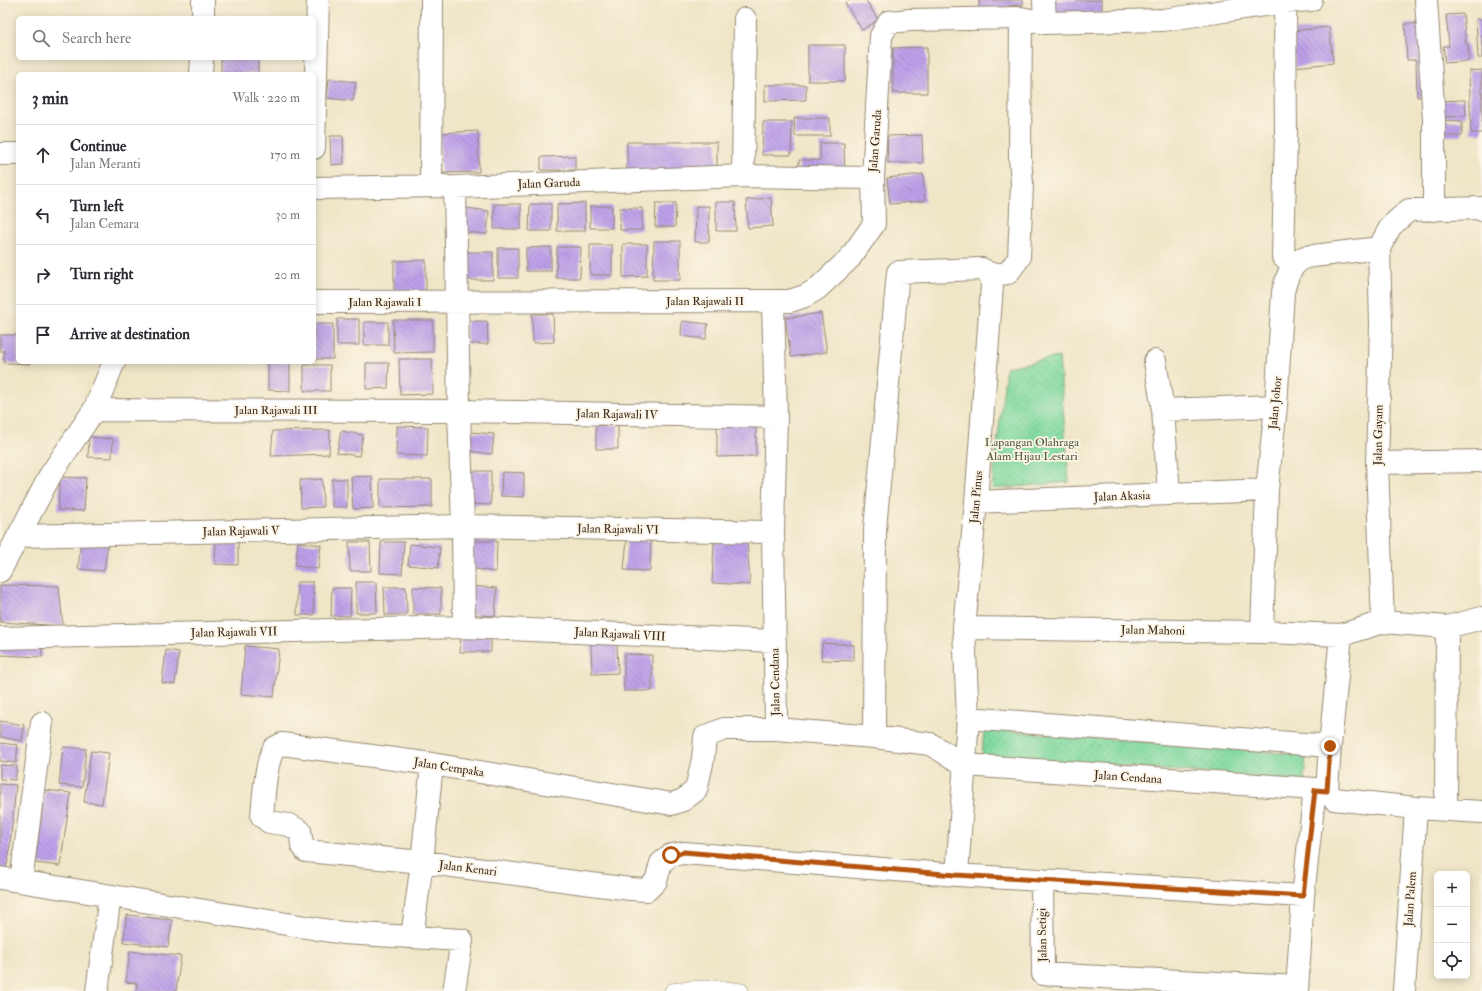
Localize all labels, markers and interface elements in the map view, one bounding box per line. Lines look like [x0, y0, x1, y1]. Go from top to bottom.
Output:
search box [16, 16, 316, 60]
icon: search [30, 27, 52, 49]
text: Search here [62, 29, 131, 48]
text: 3 min [32, 88, 69, 109]
text: Walk · 220 m [232, 90, 300, 106]
street label: Jalan Garuda [866, 108, 885, 174]
text: Continue [70, 137, 126, 156]
icon: ahead [32, 144, 54, 166]
text: 170 m [270, 147, 300, 163]
text: Jalan Meranti [70, 156, 141, 172]
street label: Jalan Garuda [516, 175, 582, 192]
text: Turn left [70, 197, 124, 216]
icon: left [32, 204, 54, 226]
text: 30 m [276, 207, 300, 223]
text: Jalan Cemara [70, 216, 139, 232]
icon: right [32, 264, 54, 286]
text: Turn right [70, 265, 133, 284]
text: 20 m [274, 267, 300, 283]
street label: Jalan Rajawali II [665, 294, 744, 309]
street label: Jalan Rajawali I [347, 295, 422, 310]
icon: arrive [32, 324, 54, 346]
text: Arrive at destination [70, 325, 190, 344]
street label: Jalan Johor [1266, 375, 1285, 431]
street label: Jalan Rajawali III [234, 403, 318, 418]
street label: Jalan Gayam [1370, 404, 1387, 466]
street label: Jalan Rajawali IV [575, 406, 659, 423]
park label: Lapangan Olahraga Alam Hijau Lestari [985, 435, 1080, 464]
street label: Jalan Pinus [967, 470, 986, 525]
street label: Jalan Akasia [1092, 488, 1152, 505]
street label: Jalan Rajawali VI [576, 521, 659, 538]
street label: Jalan Rajawali V [201, 523, 280, 540]
street label: Jalan Mahoni [1120, 622, 1185, 639]
street label: Jalan Rajawali VII [190, 624, 278, 641]
street label: Jalan Rajawali VIII [573, 625, 666, 644]
street label: Jalan Cendana [767, 647, 784, 717]
route end [1321, 737, 1339, 755]
street label: Jalan Cempaka [412, 754, 486, 781]
street label: Jalan Cendana [1092, 768, 1164, 787]
route start [662, 846, 680, 864]
street label: Jalan Kenari [437, 857, 498, 879]
street label: Jalan Palem [1401, 870, 1420, 928]
map controls [1434, 871, 1470, 979]
button: + [1434, 871, 1470, 907]
button: − [1434, 907, 1470, 943]
street label: Jalan Setigi [1035, 908, 1050, 963]
button: locate [1434, 943, 1470, 979]

